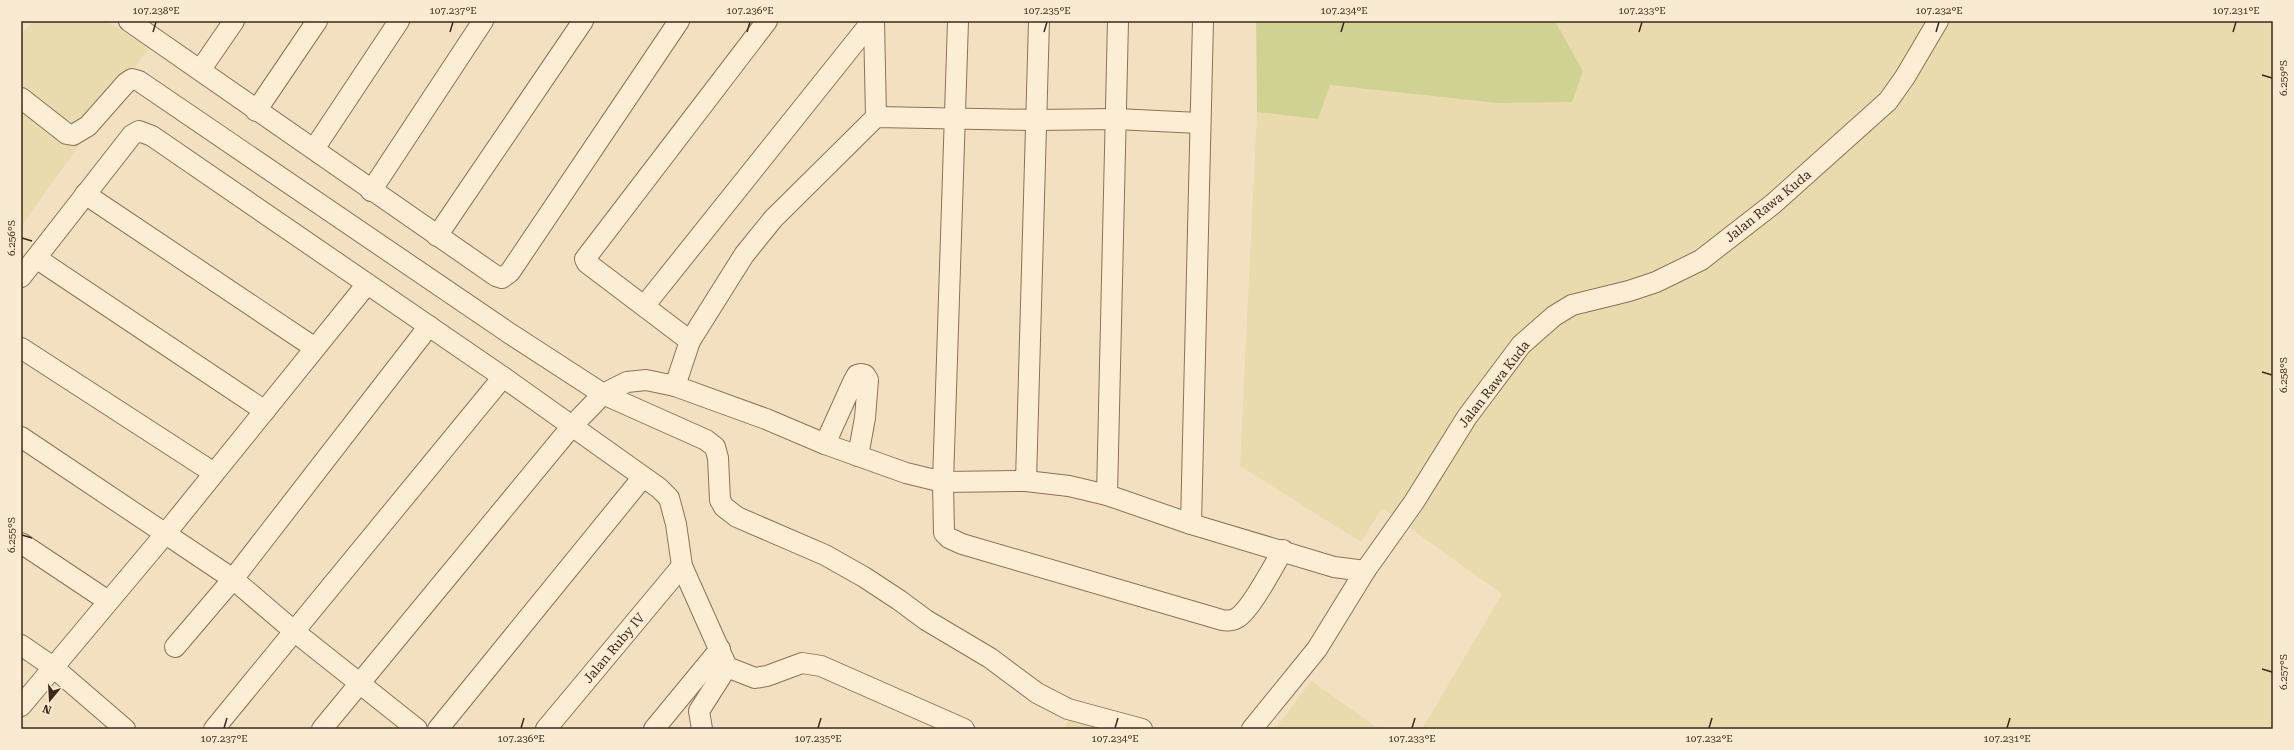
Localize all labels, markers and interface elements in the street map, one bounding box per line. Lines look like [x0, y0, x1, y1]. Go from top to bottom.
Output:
text: 107.238°E [132, 5, 180, 16]
text: 107.237°E [429, 5, 477, 16]
text: 107.236°E [726, 5, 774, 16]
text: 107.235°E [1023, 5, 1071, 16]
text: 107.234°E [1320, 5, 1368, 16]
text: 107.233°E [1618, 5, 1666, 16]
text: 107.232°E [1915, 5, 1963, 16]
text: 107.231°E [2212, 5, 2260, 16]
text: 6.259°S [2278, 60, 2289, 96]
street label: Jalan Rawa Kuda [1722, 167, 1814, 245]
text: 6.256°S [6, 220, 17, 256]
street label: Jalan Rawa Kuda [1455, 338, 1533, 430]
text: 6.258°S [2278, 357, 2289, 393]
text: 6.255°S [6, 517, 17, 553]
street label: Jalan Ruby IV [580, 610, 648, 686]
text: 6.257°S [2278, 654, 2289, 690]
north arrow [30, 680, 70, 720]
text: N [41, 701, 53, 717]
text: 107.237°E [200, 733, 248, 744]
text: 107.236°E [497, 733, 545, 744]
text: 107.235°E [794, 733, 842, 744]
text: 107.234°E [1091, 733, 1139, 744]
text: 107.233°E [1388, 733, 1436, 744]
text: 107.232°E [1685, 733, 1733, 744]
text: 107.231°E [1983, 733, 2031, 744]

